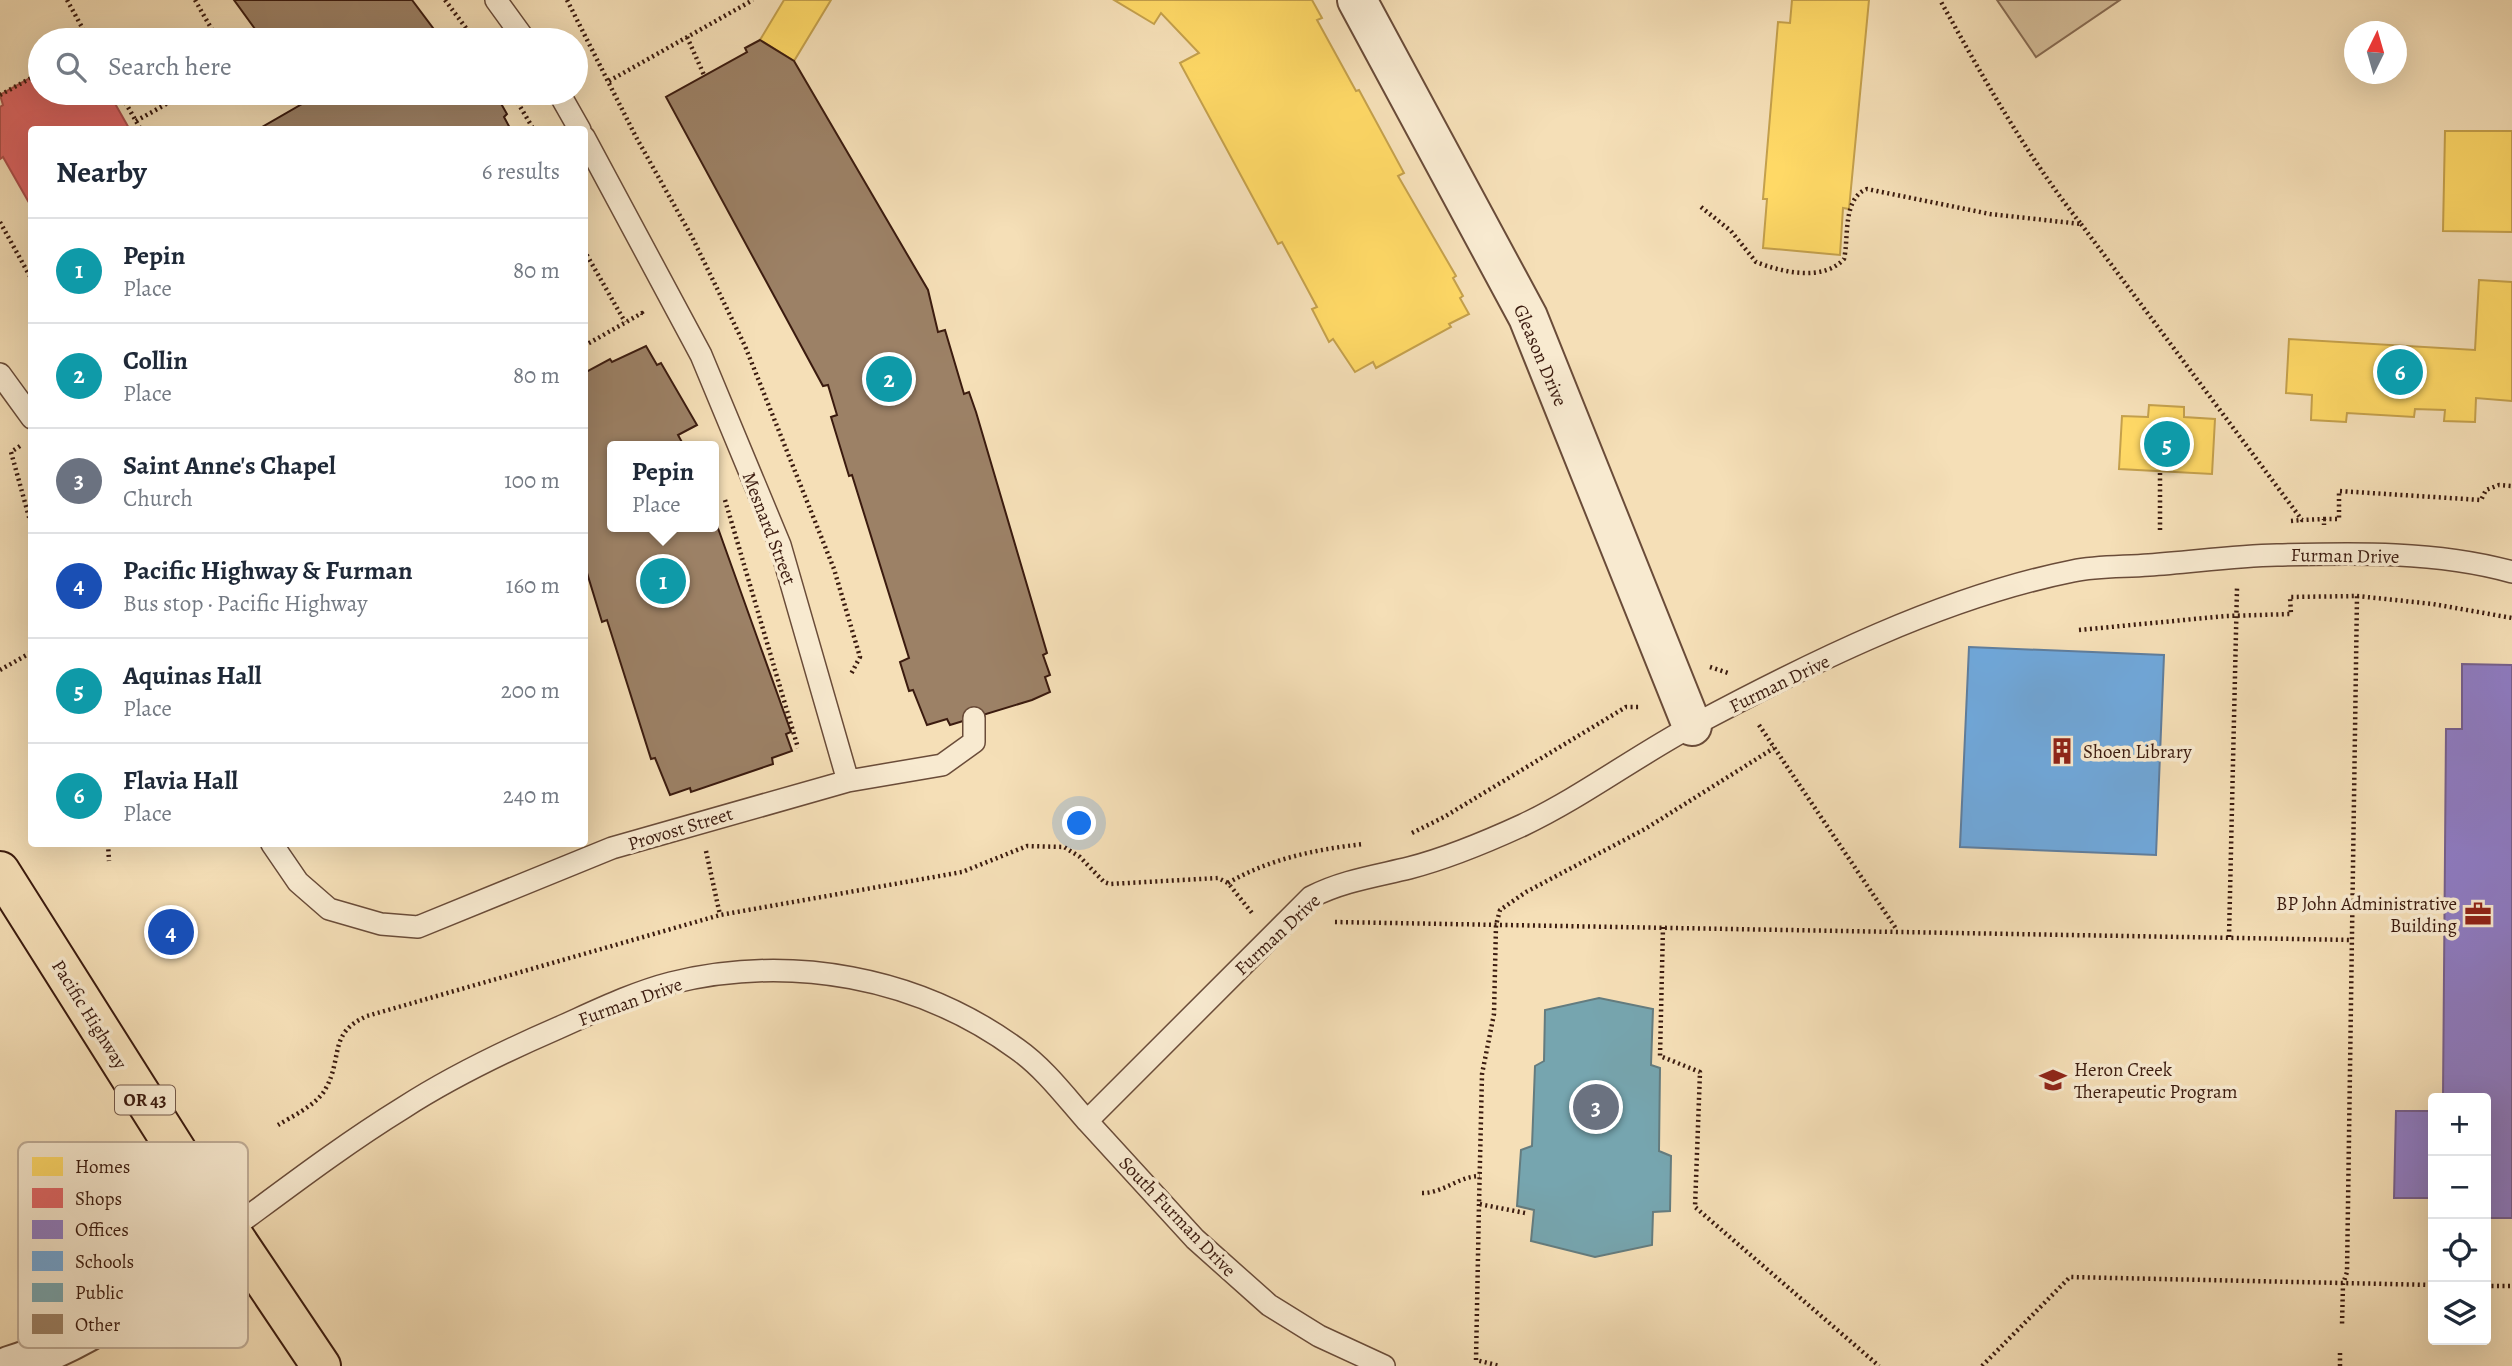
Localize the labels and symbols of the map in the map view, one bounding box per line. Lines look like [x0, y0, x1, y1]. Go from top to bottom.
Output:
north arrow [2344, 21, 2407, 84]
street label: Gleason Drive [1507, 300, 1573, 410]
pin: 6 [2377, 346, 2423, 398]
pin: 2 [866, 353, 912, 405]
pin: 5 [2144, 418, 2190, 470]
street label: Mesnard Street [736, 468, 803, 589]
street label: Furman Drive [2290, 542, 2400, 570]
pin: 1 [640, 555, 686, 607]
street label: Furman Drive [1725, 648, 1834, 719]
building icon: Shoen Library [2047, 736, 2077, 766]
place label: Shoen Library [2083, 739, 2192, 765]
street label: Provost Street [625, 801, 736, 857]
your location [1062, 806, 1096, 840]
street label: Furman Drive [1229, 888, 1326, 981]
place label: BP John Administrative Building [2276, 891, 2457, 939]
office icon: BP John Administrative Building [2463, 899, 2493, 929]
pin: 4 [148, 906, 194, 958]
street label: Pacific Highway [45, 955, 133, 1075]
street label: Furman Drive [575, 971, 686, 1033]
place label: Heron Creek Therapeutic Program [2074, 1057, 2238, 1105]
school or university icon: Heron Creek Therapeutic Program [2038, 1065, 2068, 1095]
pin: 3 [1573, 1081, 1619, 1133]
road number: OR 43 [115, 1086, 175, 1114]
legend [18, 1142, 248, 1348]
street label: South Furman Drive [1113, 1151, 1242, 1283]
text: Homes [75, 1154, 130, 1180]
text: Shops [75, 1186, 122, 1212]
text: Offices [75, 1217, 129, 1243]
text: Schools [75, 1249, 134, 1275]
text: Public [75, 1280, 123, 1306]
text: Other [75, 1312, 120, 1338]

